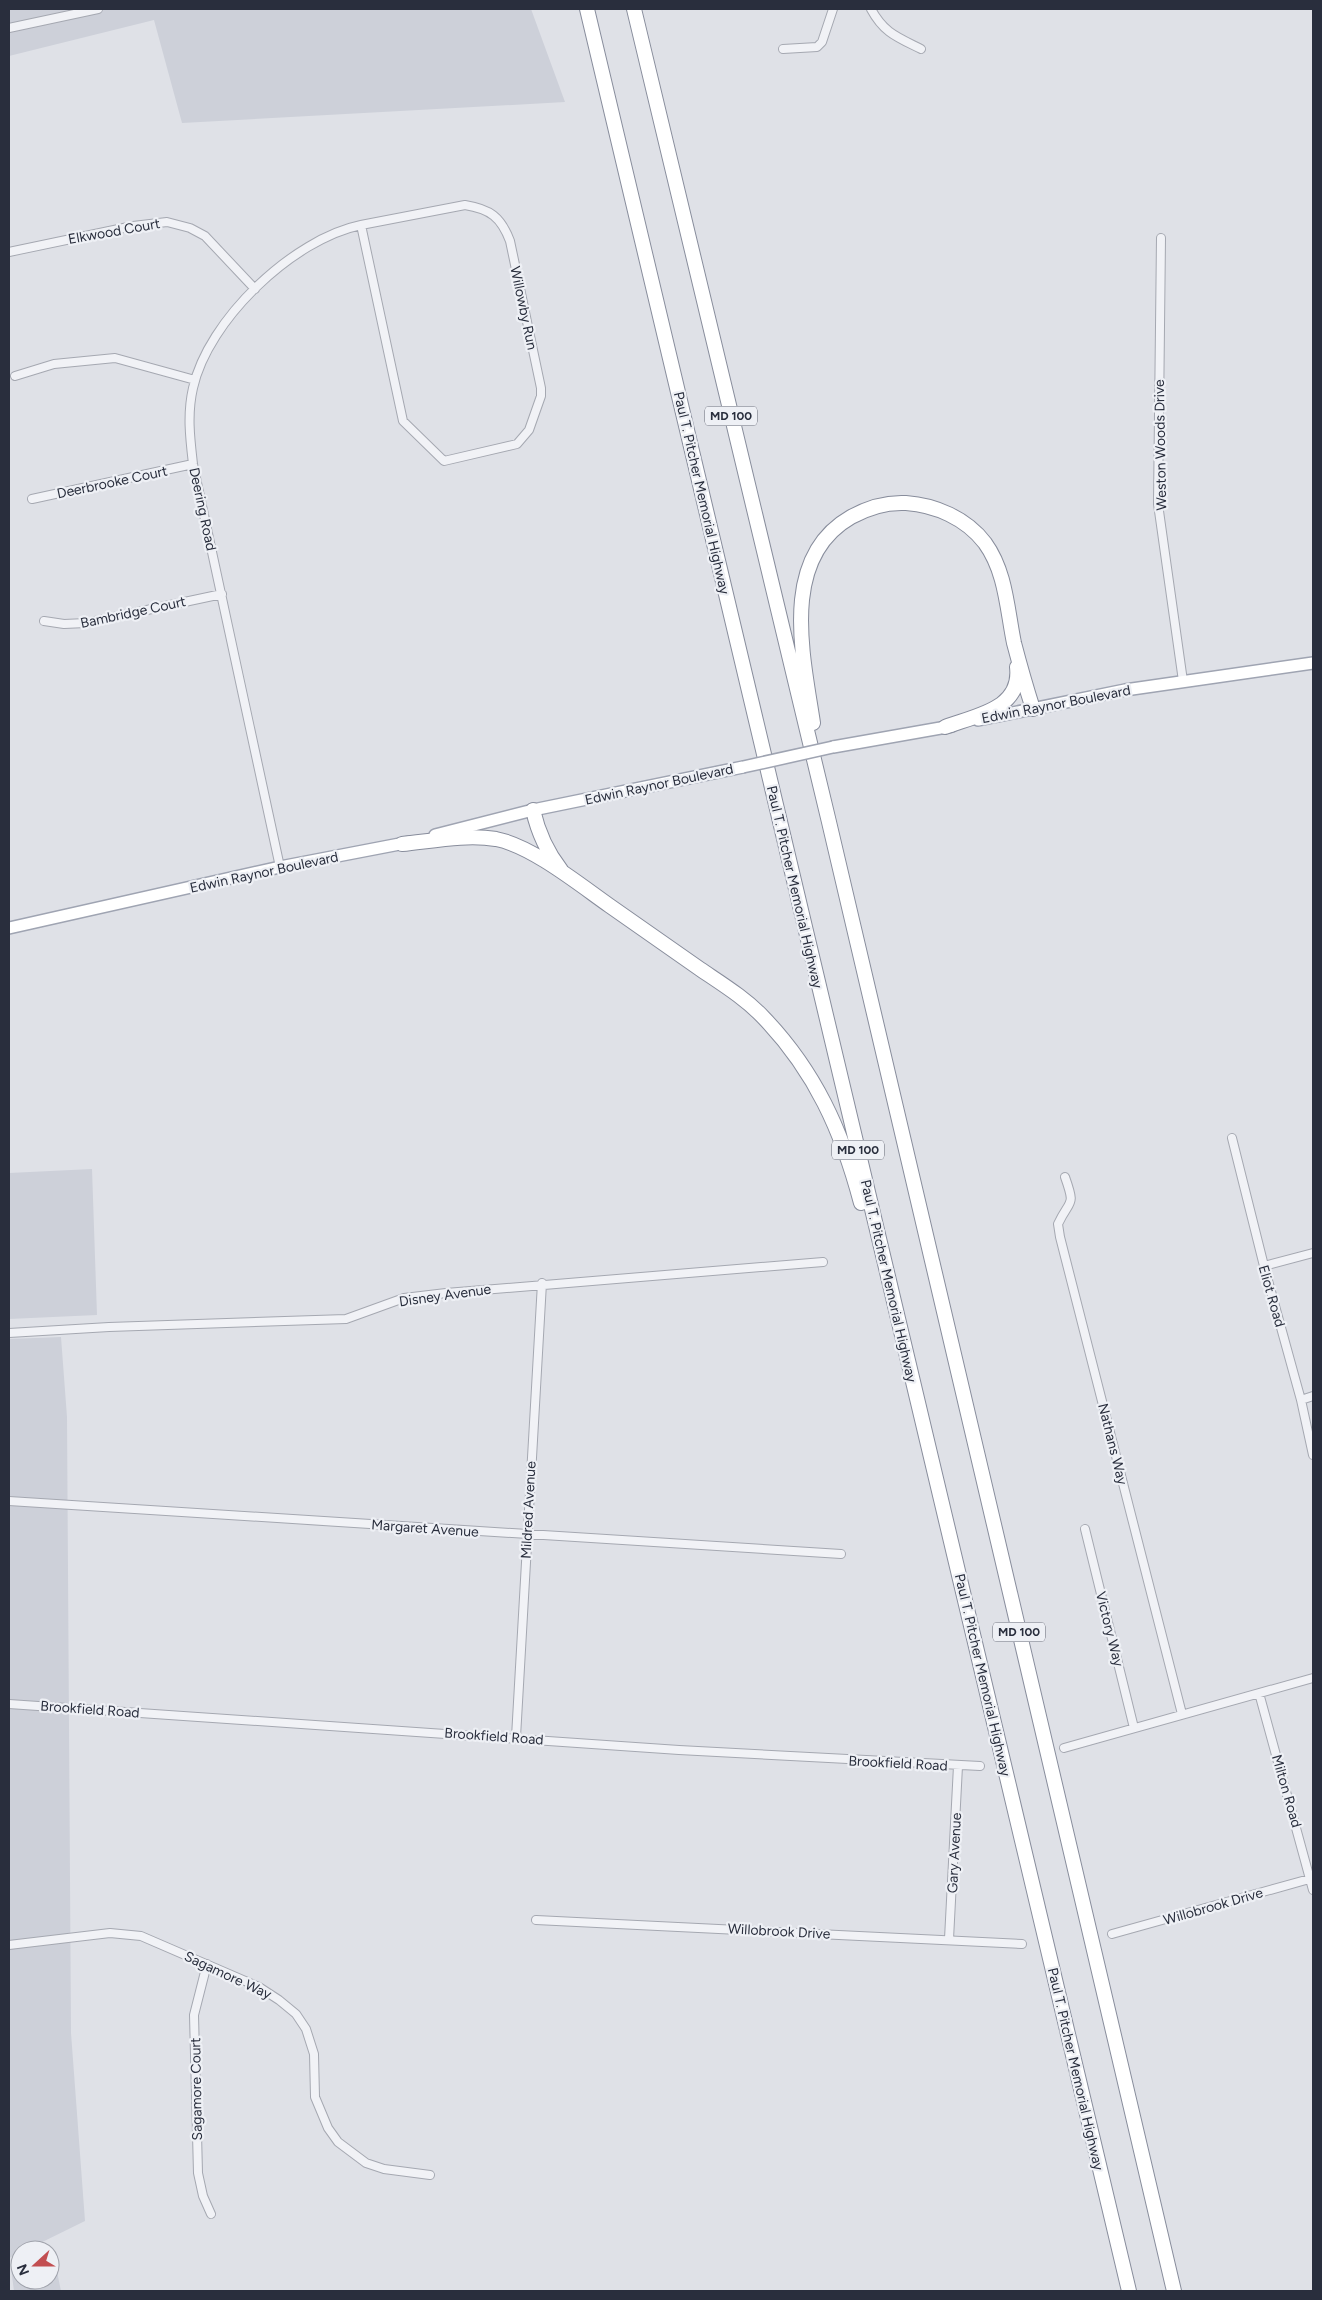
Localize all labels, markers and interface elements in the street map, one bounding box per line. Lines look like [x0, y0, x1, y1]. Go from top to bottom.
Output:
street label: Elkwood Court [67, 215, 161, 248]
street label: Willowby Run [506, 265, 541, 352]
street label: Weston Woods Drive [1151, 379, 1170, 511]
street label: Paul T. Pitcher Memorial Highway [670, 390, 733, 597]
road number: MD 100 [705, 406, 757, 426]
street label: Deerbrooke Court [55, 462, 169, 503]
street label: Deering Road [185, 466, 220, 552]
street label: Bambridge Court [79, 593, 187, 632]
street label: Edwin Raynor Boulevard [980, 682, 1132, 727]
street label: Edwin Raynor Boulevard [583, 760, 735, 809]
street label: Paul T. Pitcher Memorial Highway [763, 784, 826, 991]
street label: Edwin Raynor Boulevard [188, 848, 340, 897]
road number: MD 100 [832, 1140, 884, 1160]
street label: Paul T. Pitcher Memorial Highway [857, 1178, 920, 1385]
street label: Eliot Road [1255, 1263, 1288, 1329]
street label: Disney Avenue [398, 1281, 493, 1310]
street label: Nathans Way [1094, 1402, 1131, 1487]
street label: Mildred Avenue [517, 1460, 540, 1559]
street label: Margaret Avenue [371, 1516, 480, 1541]
street label: Paul T. Pitcher Memorial Highway [951, 1572, 1014, 1779]
street label: Victory Way [1092, 1590, 1127, 1669]
road number: MD 100 [993, 1622, 1045, 1641]
street label: Brookfield Road [40, 1698, 140, 1721]
street label: Brookfield Road [444, 1725, 544, 1748]
street label: Brookfield Road [848, 1752, 948, 1775]
street label: Milton Road [1268, 1753, 1305, 1830]
street label: Gary Avenue [944, 1812, 965, 1894]
street label: Willobrook Drive [1161, 1884, 1265, 1929]
street label: Willobrook Drive [727, 1920, 831, 1943]
street label: Sagamore Way [181, 1948, 275, 2003]
street label: Paul T. Pitcher Memorial Highway [1044, 1966, 1107, 2173]
street label: Sagamore Court [187, 2037, 206, 2141]
north arrow [10, 2240, 60, 2290]
text: N [13, 2261, 33, 2278]

